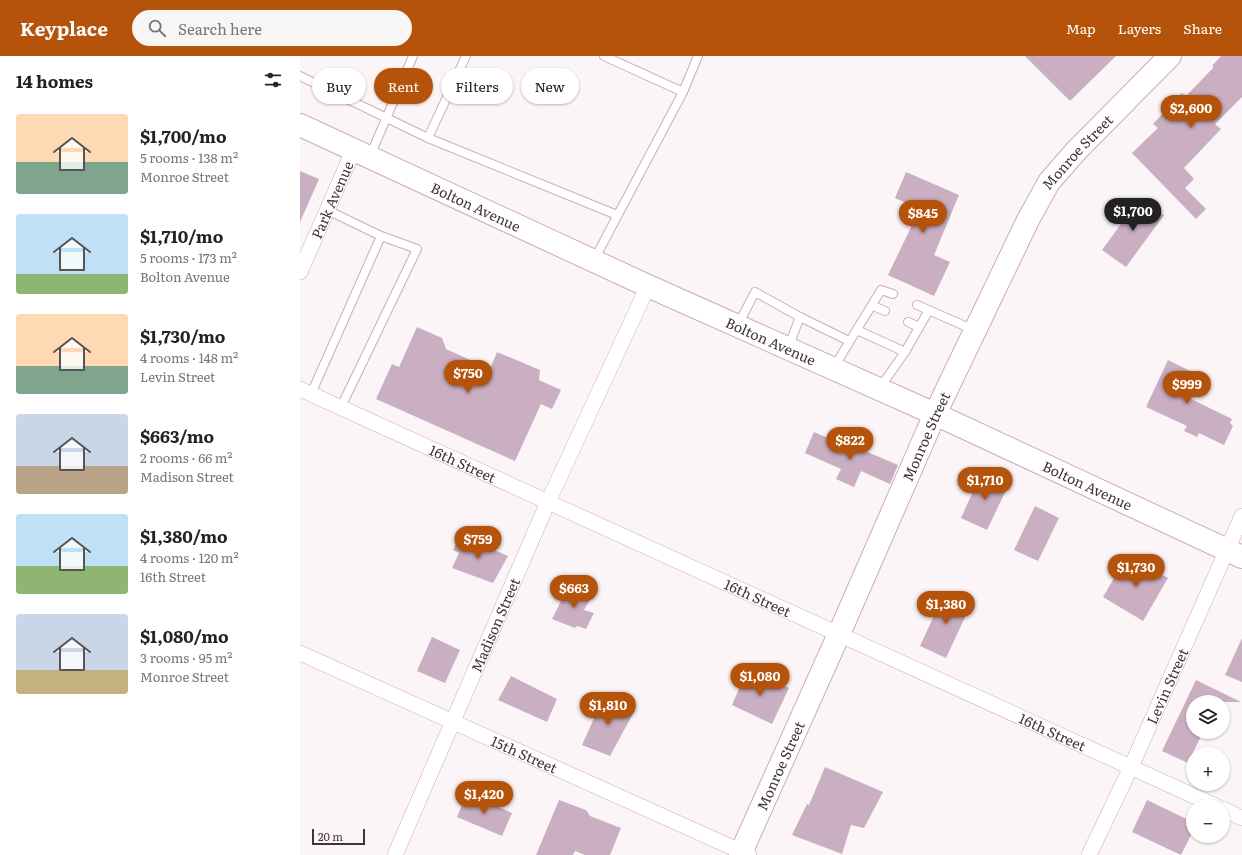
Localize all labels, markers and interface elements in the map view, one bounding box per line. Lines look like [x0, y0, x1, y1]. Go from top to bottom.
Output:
search box [132, 10, 412, 46]
text: Keyplace [20, 14, 108, 42]
icon: search [146, 17, 168, 39]
text: Search here [178, 17, 262, 40]
text: Map [1066, 18, 1096, 38]
text: Layers [1118, 18, 1161, 38]
text: Share [1183, 18, 1222, 38]
text: 14 homes [16, 68, 93, 93]
chip: Buy [312, 68, 366, 104]
chip: Rent [374, 68, 433, 104]
chip: Filters [441, 68, 513, 104]
chip: New [521, 68, 579, 104]
icon: filters [262, 69, 284, 91]
pin: $2,600 [1158, 95, 1224, 129]
text: $2,600 [1170, 98, 1212, 117]
street label: Monroe Street [1037, 110, 1117, 194]
text: $1,700/mo [140, 123, 227, 148]
icon: home [48, 130, 96, 178]
text: 5 rooms · 138 m² [140, 148, 238, 167]
street label: Park Avenue [306, 158, 358, 242]
text: Monroe Street [140, 167, 229, 186]
street label: Bolton Avenue [428, 177, 524, 236]
pin: $1,700 [1100, 198, 1166, 232]
pin: $845 [899, 200, 947, 234]
text: $1,700 [1113, 201, 1153, 220]
text: $845 [908, 203, 938, 222]
text: $1,710/mo [140, 223, 223, 248]
icon: home [48, 230, 96, 278]
text: 5 rooms · 173 m² [140, 248, 237, 267]
text: Bolton Avenue [140, 267, 230, 286]
street label: Bolton Avenue [723, 312, 819, 370]
text: $1,730/mo [140, 323, 225, 348]
icon: home [48, 330, 96, 378]
text: 4 rooms · 148 m² [140, 348, 238, 367]
pin: $750 [444, 360, 492, 394]
text: $750 [453, 363, 483, 382]
text: Levin Street [140, 367, 215, 386]
pin: $999 [1163, 371, 1211, 405]
text: $999 [1172, 374, 1202, 393]
street label: Monroe Street [897, 388, 954, 484]
text: $663/mo [140, 423, 214, 448]
pin: $822 [826, 427, 874, 461]
icon: home [48, 430, 96, 478]
text: $822 [835, 430, 865, 449]
street label: 16th Street [426, 439, 500, 487]
text: 2 rooms · 66 m² [140, 448, 233, 467]
street label: Bolton Avenue [1039, 456, 1136, 515]
text: Madison Street [140, 467, 234, 486]
pin: $1,710 [952, 467, 1018, 501]
text: $1,710 [967, 470, 1003, 489]
text: $1,380/mo [140, 523, 228, 548]
pin: $759 [454, 526, 502, 560]
text: $759 [464, 529, 493, 548]
icon: home [48, 530, 96, 578]
text: 4 rooms · 120 m² [140, 548, 239, 567]
pin: $1,730 [1103, 554, 1169, 588]
text: $1,730 [1117, 557, 1155, 576]
text: 16th Street [140, 567, 206, 586]
street label: Madison Street [466, 574, 524, 675]
street label: 16th Street [721, 574, 795, 621]
pin: $663 [550, 575, 598, 609]
text: $663 [559, 578, 589, 597]
pin: $1,380 [913, 591, 979, 625]
text: $1,380 [926, 594, 966, 613]
text: $1,080/mo [140, 623, 229, 648]
icon: home [48, 630, 96, 678]
street label: Levin Street [1141, 645, 1192, 727]
text: 3 rooms · 95 m² [140, 648, 232, 667]
pin: $1,080 [727, 663, 793, 697]
text: $1,080 [739, 666, 781, 685]
text: Monroe Street [140, 667, 229, 686]
pin: $1,810 [575, 692, 641, 726]
text: $1,810 [589, 695, 627, 714]
map controls [1186, 695, 1230, 843]
button: layers [1186, 695, 1230, 739]
street label: 16th Street [1016, 708, 1089, 756]
street label: Monroe Street [751, 717, 809, 813]
street label: 15th Street [488, 730, 561, 778]
button: + [1186, 747, 1230, 791]
pin: $1,420 [451, 781, 517, 815]
text: $1,420 [464, 784, 504, 803]
button: − [1186, 799, 1230, 843]
scale bar [312, 827, 365, 846]
text: 20 m [318, 828, 343, 844]

